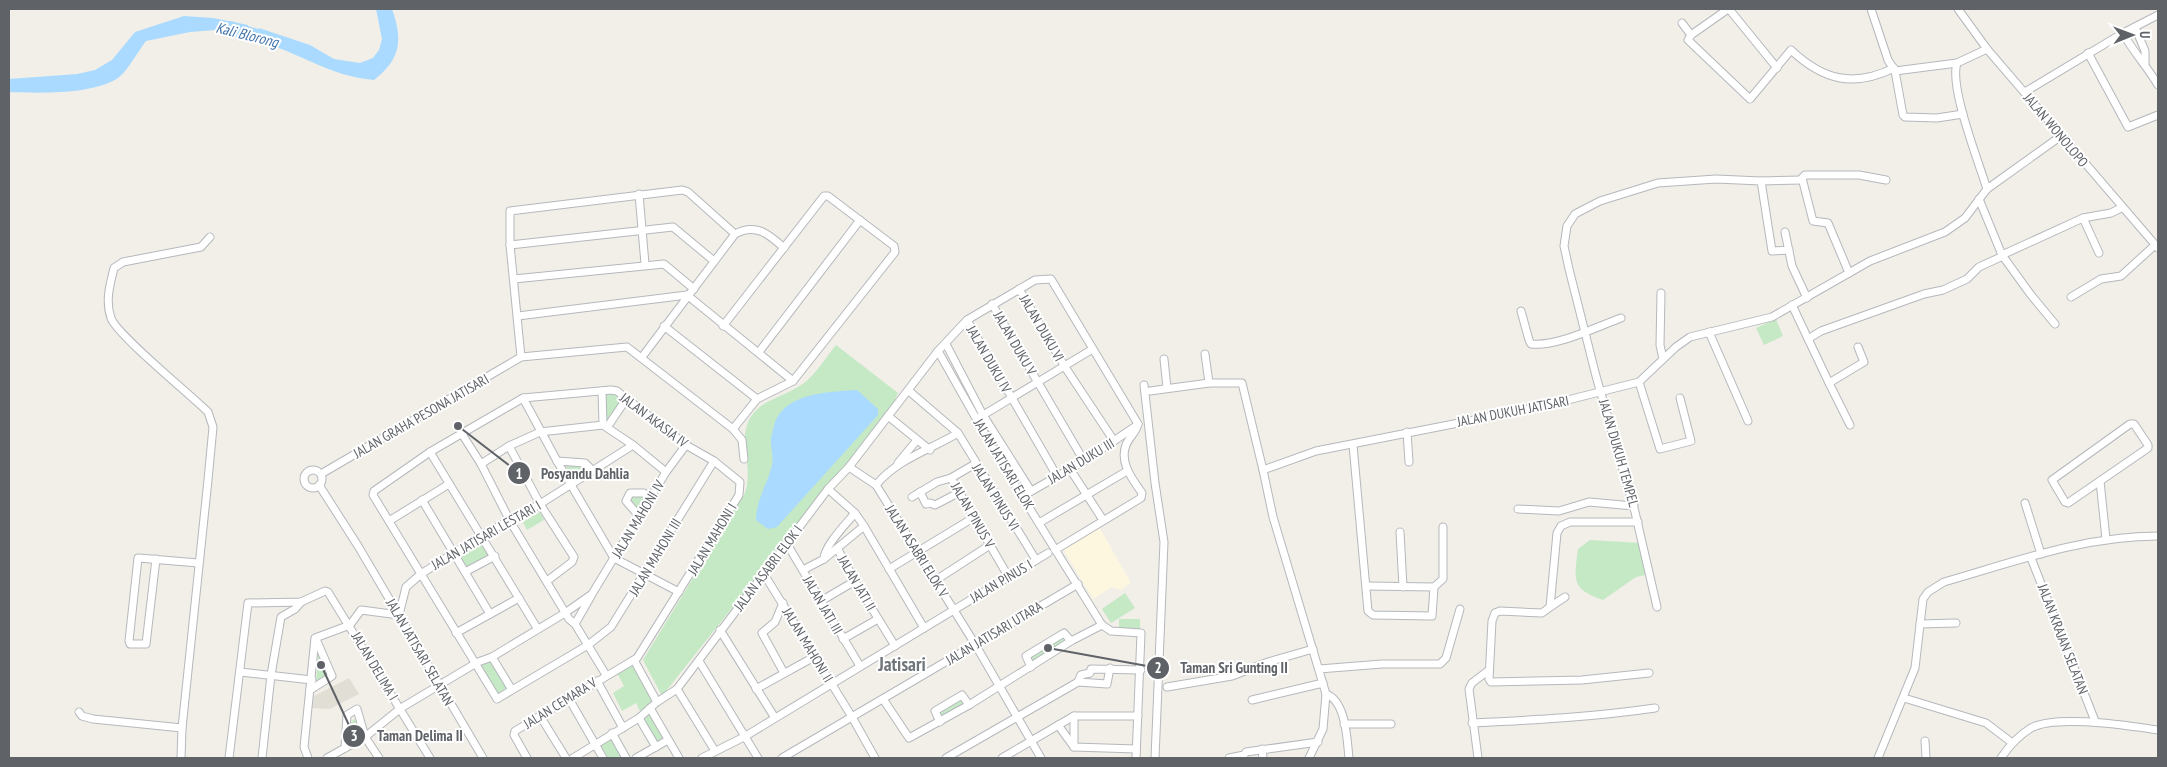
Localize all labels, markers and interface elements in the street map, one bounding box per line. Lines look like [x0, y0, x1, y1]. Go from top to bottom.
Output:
north arrow [2107, 10, 2157, 60]
water label: Kali Blorong [214, 18, 282, 52]
text: U [2136, 31, 2154, 39]
street label: JALAN WONOLOPO [2019, 88, 2092, 171]
street label: JALAN DUKU VI [1016, 292, 1068, 364]
street label: JALAN DUKU V [990, 308, 1040, 378]
street label: JALAN DUKU IV [962, 321, 1016, 396]
street label: JALAN GRAHA PESONA JATISARI [349, 370, 492, 463]
street label: JALAN AKASIA IV [616, 388, 692, 452]
street label: JALAN DUKUH JATISARI [1455, 391, 1571, 431]
street label: JALAN DUKUH TEMPEL [1595, 396, 1643, 509]
street label: JALAN JATISARI ELOK [969, 414, 1038, 513]
street label: JALAN DUKU III [1044, 434, 1118, 488]
callout: Posyandu Dahlia [506, 458, 640, 488]
street label: JALAN PINUS VI [969, 460, 1023, 534]
text: 1 [515, 464, 523, 483]
text: Posyandu Dahlia [541, 464, 629, 483]
street label: JALAN MAHONI IV [607, 477, 668, 562]
street label: JALAN PINUS V [948, 479, 998, 551]
street label: JALAN JATISARI LESTARI I [427, 496, 544, 574]
street label: JALAN MAHONI I [683, 500, 741, 579]
street label: JALAN ASABRI ELOK V [881, 501, 953, 601]
street label: JALAN MAHONI III [624, 515, 685, 600]
street label: JALAN ASABRI ELOK I [729, 521, 806, 615]
street label: JALAN JATI II [833, 551, 880, 614]
street label: JALAN PINUS I [966, 555, 1035, 607]
street label: JALAN JATI III [799, 572, 847, 637]
street label: JALAN KRAJAN SELATAN [2033, 580, 2092, 697]
street label: JALAN JATISARI SELATAN [382, 594, 458, 709]
street label: JALAN JATISARI UTARA [941, 597, 1046, 669]
street label: JALAN MAHONI II [778, 603, 837, 686]
street label: JALAN DELIMA I [347, 628, 402, 704]
district label: Jatisari [877, 652, 926, 676]
callout: Taman Sri Gunting II [1146, 653, 1298, 683]
text: 2 [1154, 658, 1162, 677]
text: Taman Sri Gunting II [1180, 658, 1288, 677]
street label: JALAN CEMARA V [519, 673, 600, 733]
callout: Taman Delima II [342, 721, 472, 751]
text: 3 [350, 726, 358, 745]
text: Taman Delima II [377, 726, 463, 745]

